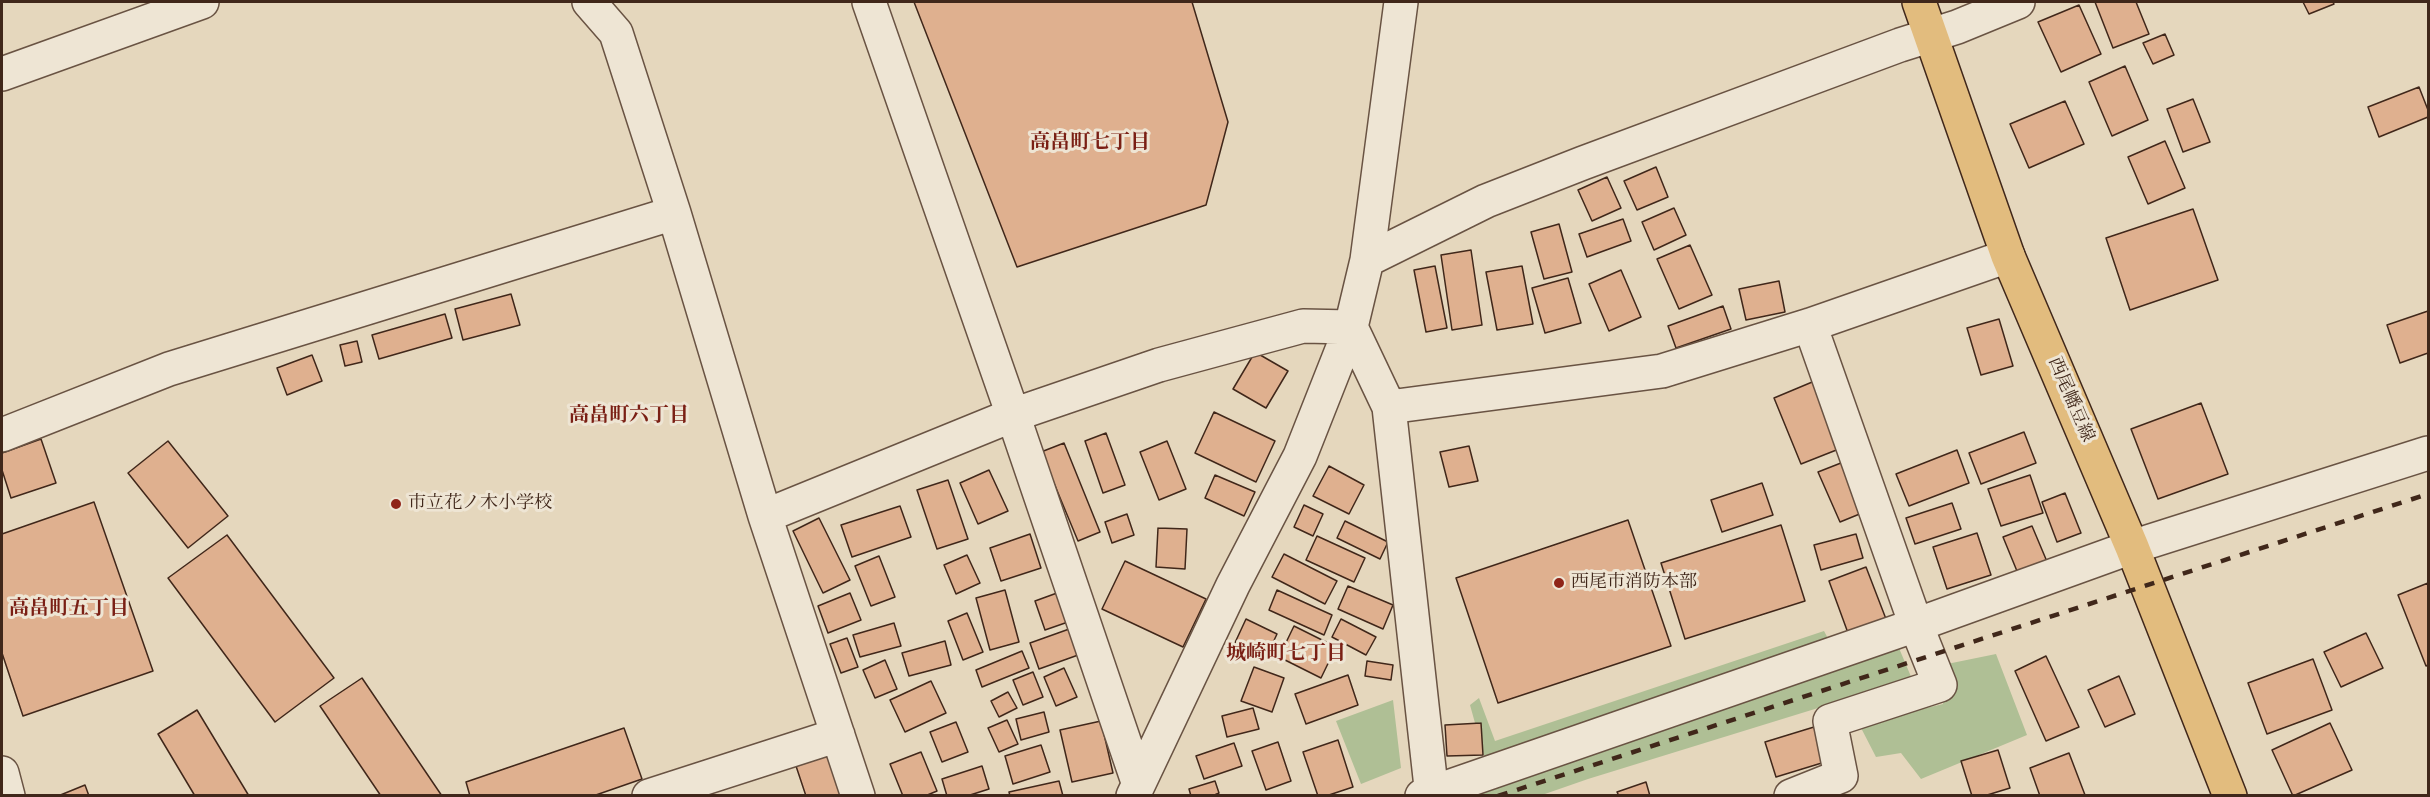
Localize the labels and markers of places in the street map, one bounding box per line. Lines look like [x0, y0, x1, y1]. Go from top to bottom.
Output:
place label: 市立花ノ木小学校 [408, 493, 552, 515]
marker: 市立花ノ木小学校 [389, 497, 403, 511]
place label: 西尾市消防本部 [1571, 572, 1697, 594]
marker: 西尾市消防本部 [1552, 576, 1566, 590]

